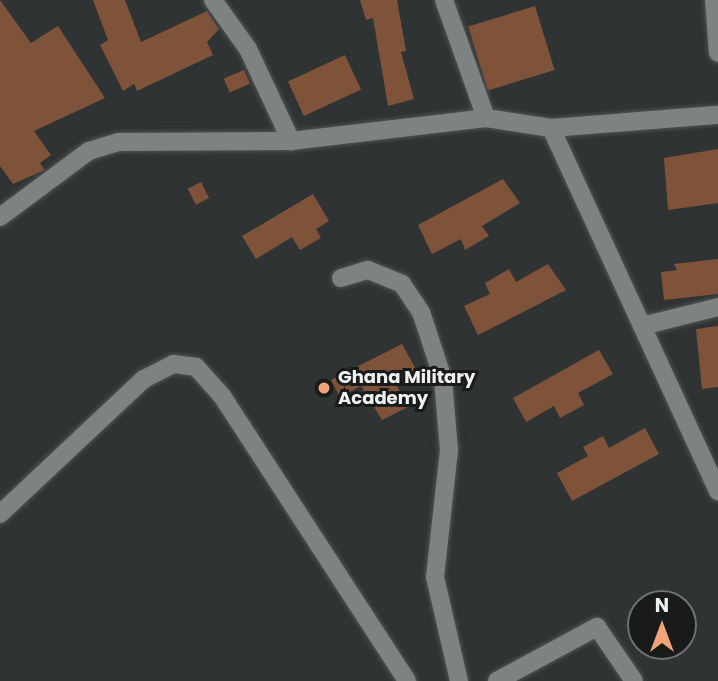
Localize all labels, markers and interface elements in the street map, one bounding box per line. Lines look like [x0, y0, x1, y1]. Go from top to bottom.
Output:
place label: Ghana Military Academy [338, 367, 475, 410]
marker: Ghana Military Academy [316, 380, 332, 396]
north arrow [627, 590, 697, 660]
text: N [655, 592, 669, 619]

